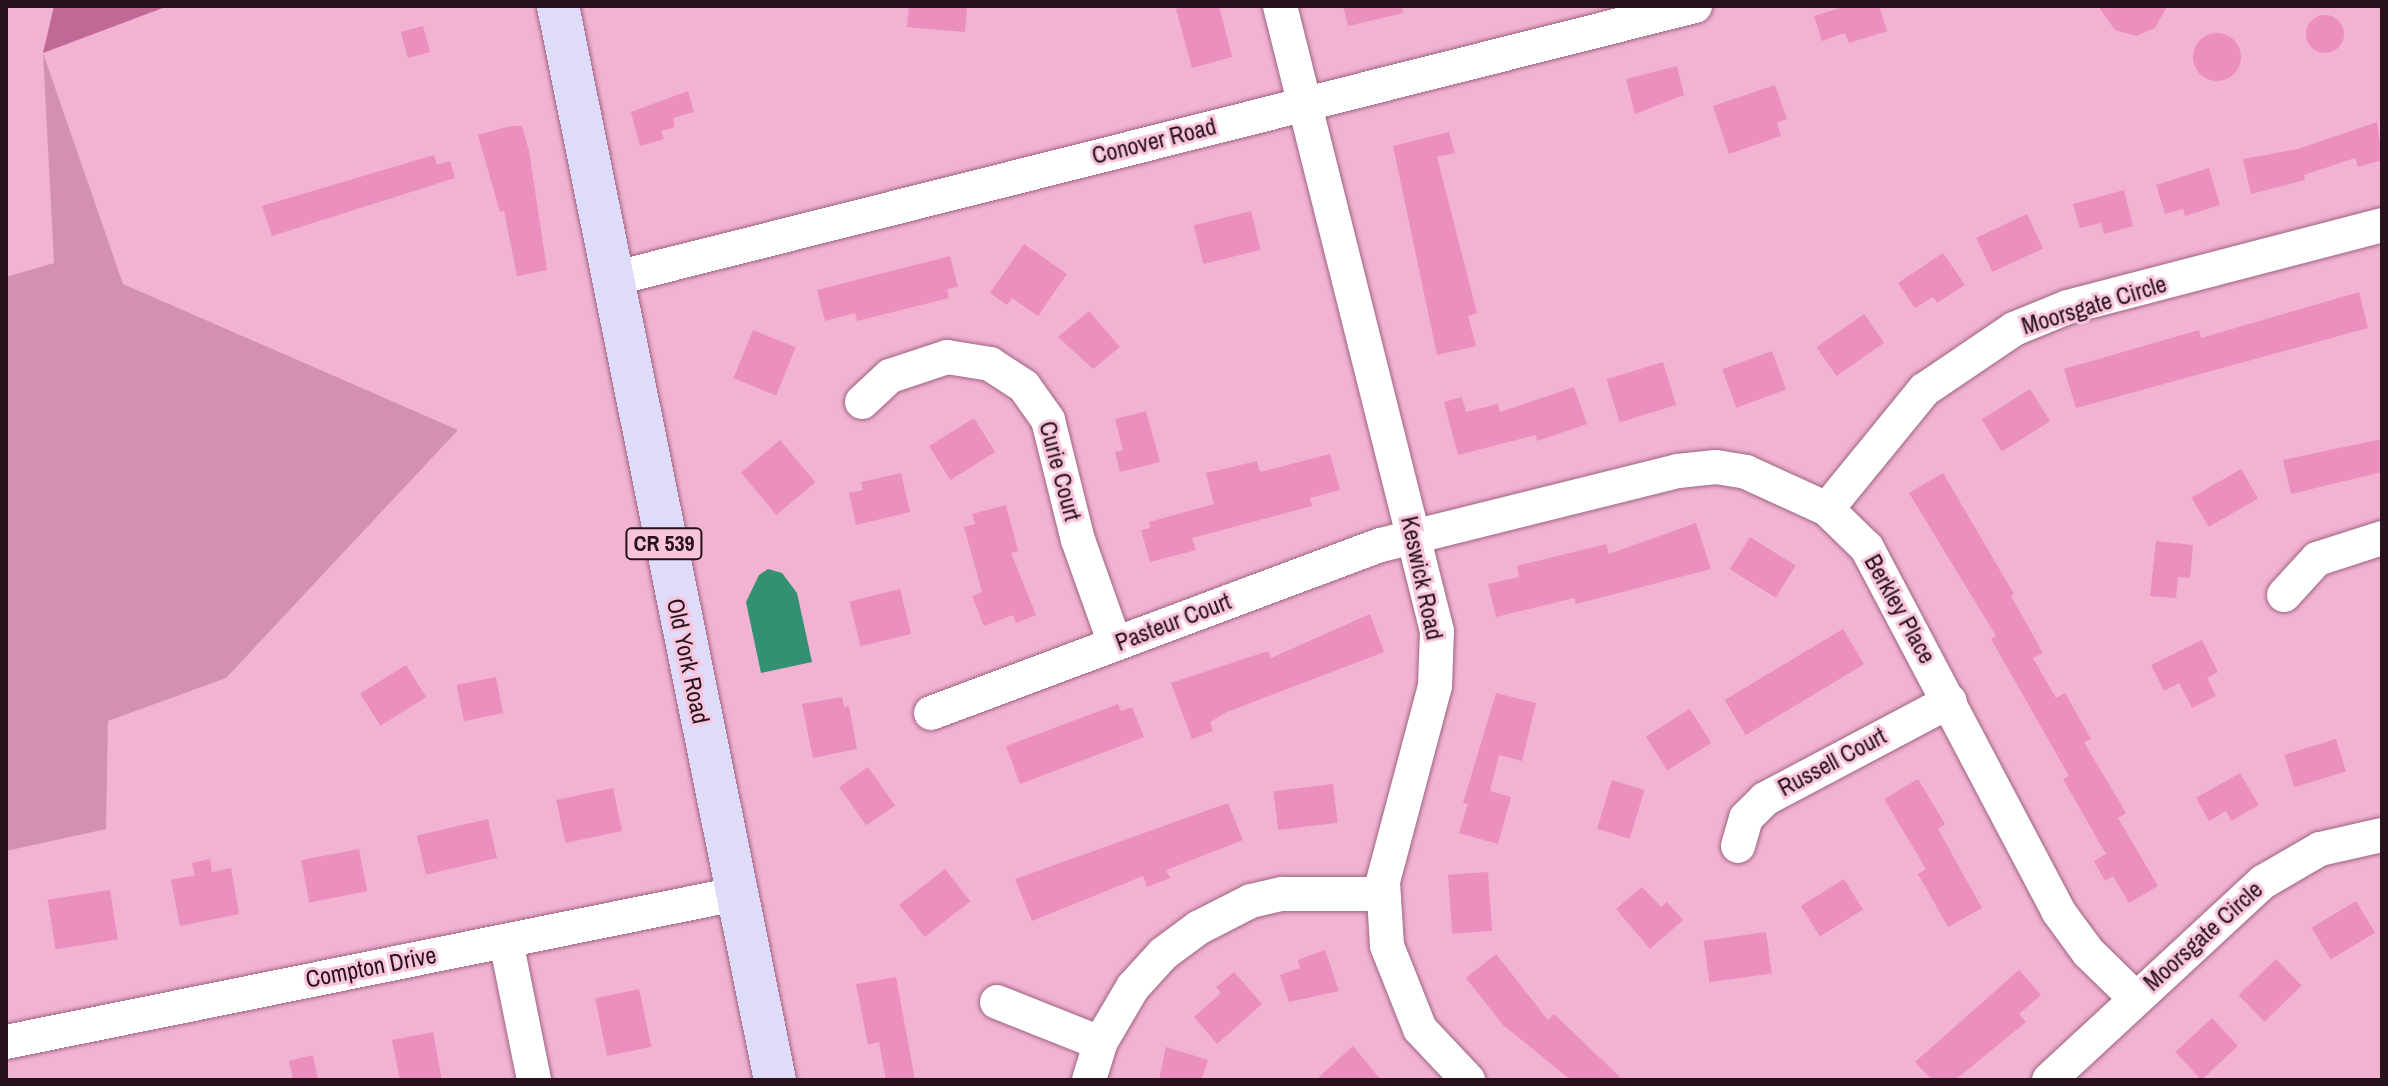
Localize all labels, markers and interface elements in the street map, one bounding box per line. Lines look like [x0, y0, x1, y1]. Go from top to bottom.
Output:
street label: Conover Road [1089, 112, 1219, 170]
street label: Moorsgate Circle [2018, 269, 2170, 341]
street label: Curie Court [1033, 418, 1087, 524]
street label: Keswick Road [1395, 513, 1449, 643]
road number: CR 539 [624, 526, 704, 562]
street label: Berkley Place [1858, 549, 1942, 669]
street label: Pasteur Court [1111, 587, 1235, 657]
street label: Old York Road [661, 596, 715, 726]
street label: Russell Court [1773, 722, 1891, 802]
street label: Moorsgate Circle [2138, 875, 2268, 997]
street label: Compton Drive [303, 940, 439, 994]

